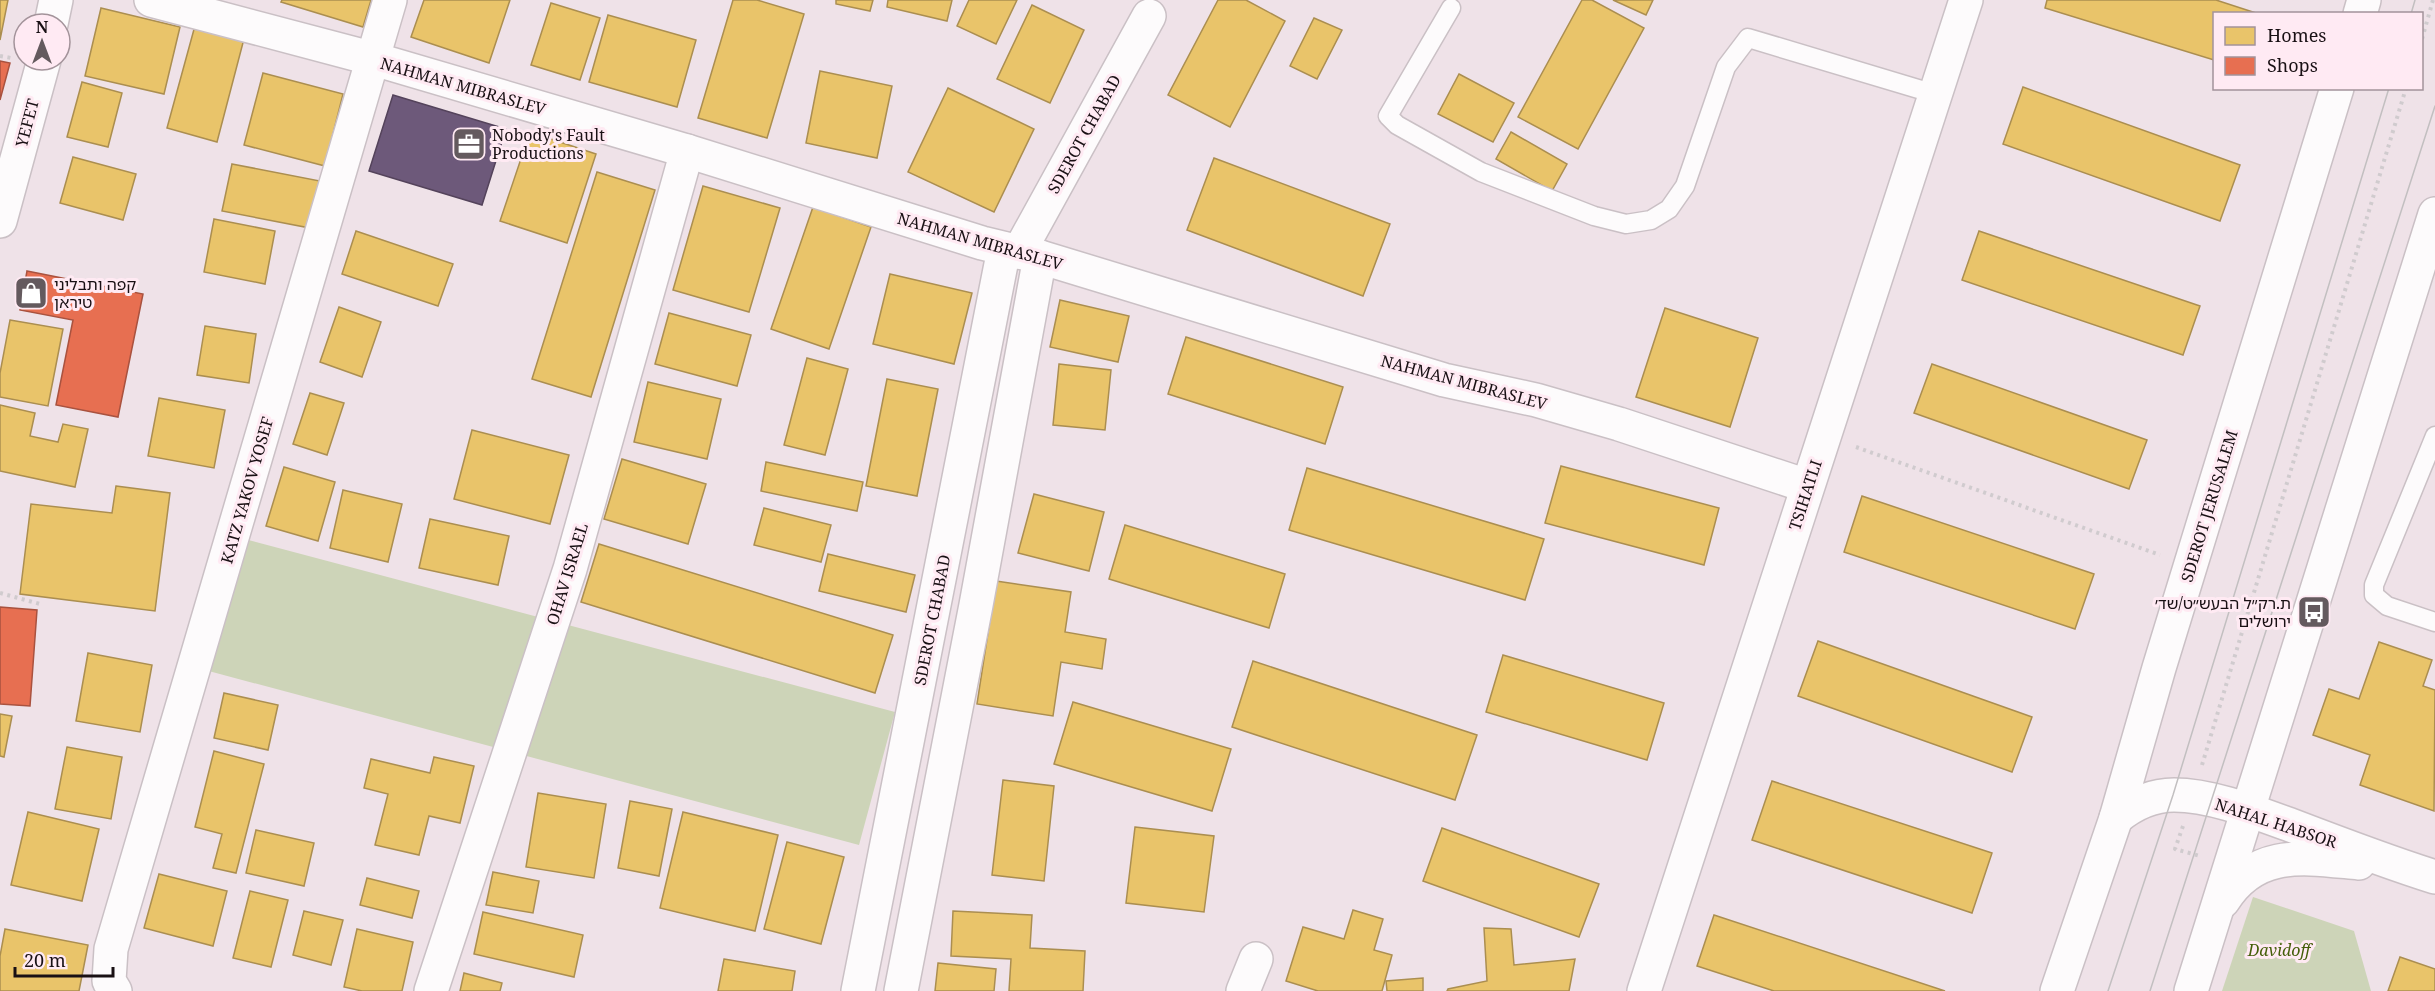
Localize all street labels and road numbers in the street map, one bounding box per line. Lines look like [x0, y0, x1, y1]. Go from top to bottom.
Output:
street label: NAHMAN MIBRASLEV [378, 52, 548, 120]
street label: SDEROT CHABAD [1042, 71, 1126, 197]
street label: YEFET [10, 96, 44, 151]
street label: NAHMAN MIBRASLEV [895, 207, 1065, 275]
street label: NAHMAN MIBRASLEV [1379, 349, 1550, 415]
street label: KATZ YAKOV YOSEF [215, 414, 279, 566]
street label: SDEROT JERUSALEM [2175, 427, 2243, 585]
street label: TSIHATLI [1783, 457, 1827, 533]
street label: OHAV ISRAEL [541, 520, 593, 628]
street label: SDEROT CHABAD [909, 553, 955, 687]
street label: NAHAL HABSOR [2212, 793, 2340, 853]

